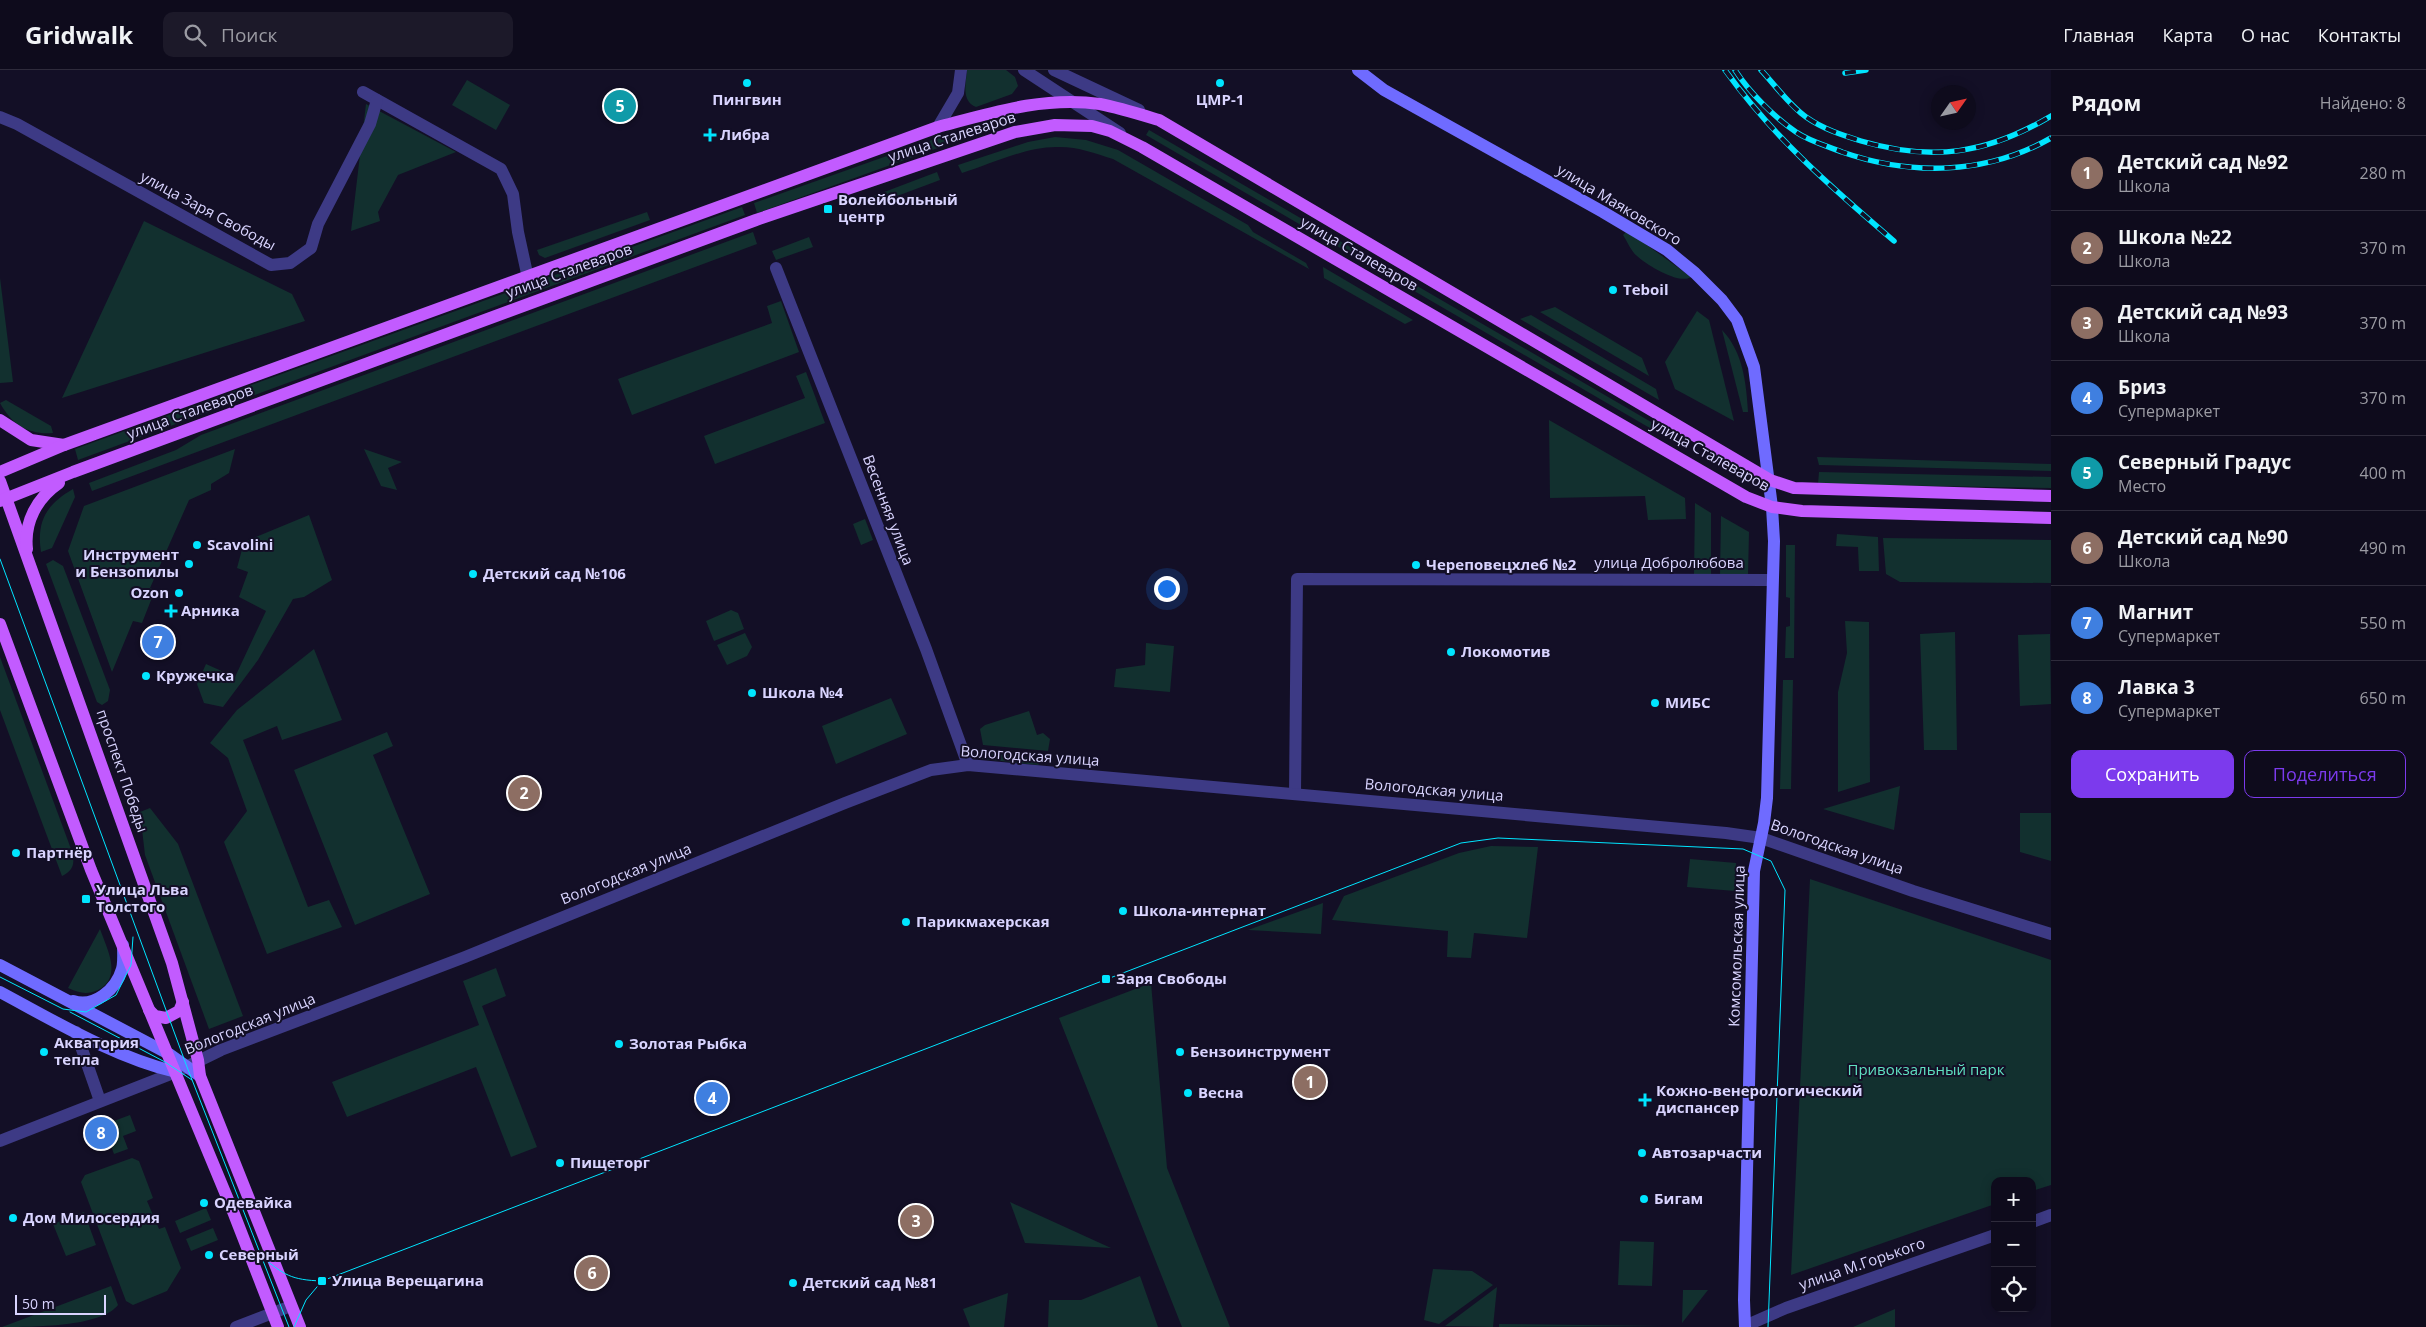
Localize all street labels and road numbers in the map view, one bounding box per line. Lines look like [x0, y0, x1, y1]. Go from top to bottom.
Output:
street label: улица Сталеваров [885, 106, 1018, 166]
street label: улица Маяковского [1553, 159, 1686, 249]
street label: улица Заря Свободы [137, 166, 280, 254]
street label: улица Сталеваров [1297, 211, 1422, 295]
street label: улица Сталеваров [503, 238, 635, 302]
street label: улица Сталеваров [124, 379, 256, 443]
street label: улица Сталеваров [1648, 413, 1773, 495]
street label: Весенняя улица [859, 452, 919, 568]
street label: улица Добролюбова [1594, 552, 1744, 572]
street label: проспект Победы [93, 707, 153, 835]
street label: Вологодская улица [960, 740, 1100, 770]
street label: Вологодская улица [1364, 773, 1504, 805]
street label: Вологодская улица [1768, 814, 1906, 878]
street label: Вологодская улица [557, 838, 694, 908]
street label: Комсомольская улица [1723, 865, 1749, 1027]
street label: Вологодская улица [181, 988, 318, 1058]
street label: улица М.Горького [1796, 1232, 1927, 1294]

